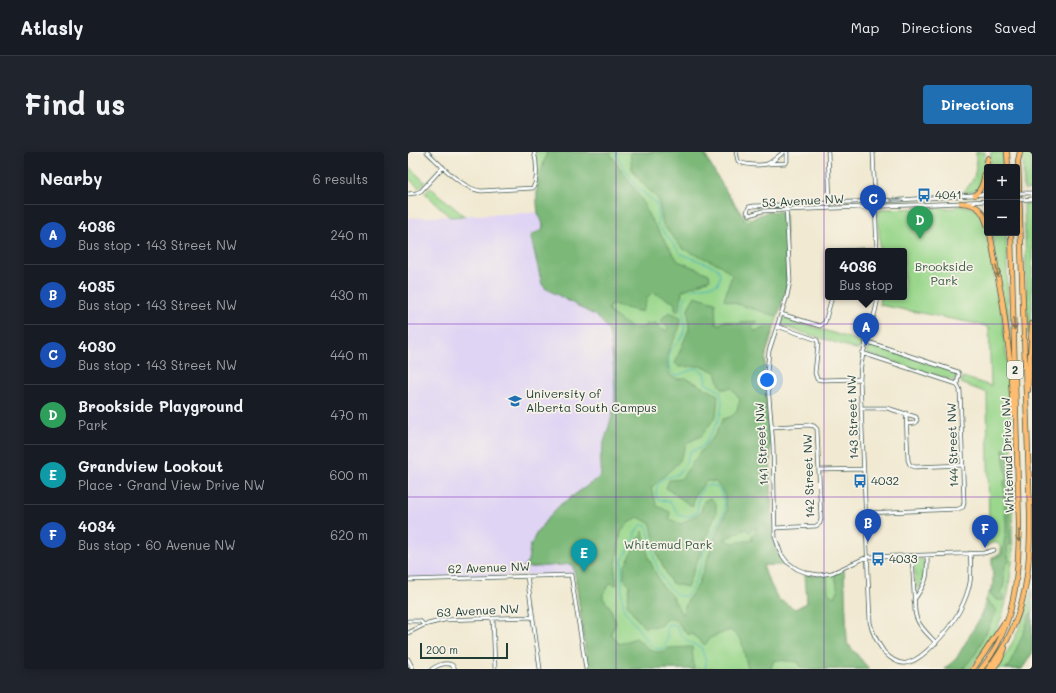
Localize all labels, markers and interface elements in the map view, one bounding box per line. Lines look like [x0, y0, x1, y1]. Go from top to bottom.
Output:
text: Atlasly [20, 15, 83, 40]
text: Map [851, 18, 879, 37]
text: Directions [901, 18, 972, 37]
text: Saved [994, 18, 1036, 37]
button: Directions [923, 85, 1032, 124]
text: Find us [24, 86, 125, 122]
map controls [984, 164, 1020, 236]
button: + [984, 164, 1020, 200]
text: Nearby [40, 167, 102, 189]
text: 6 results [313, 170, 368, 187]
pin: C [860, 185, 886, 218]
place label: 4041 [935, 186, 962, 202]
bus stop icon: 4041 [916, 187, 932, 203]
street label: 53 Avenue NW [761, 190, 845, 210]
one-way arrow [890, 196, 903, 204]
button: − [984, 200, 1020, 236]
pin: D [907, 206, 933, 239]
text: 4036 [78, 216, 115, 236]
text: A [48, 226, 58, 243]
text: 240 m [331, 226, 368, 243]
text: Bus stop · 143 Street NW [78, 236, 237, 253]
popup [825, 248, 907, 300]
text: 4036 [839, 256, 877, 276]
park label: Brookside Park [915, 258, 973, 288]
one-way arrow [993, 264, 1001, 277]
text: 4035 [78, 276, 115, 296]
text: Bus stop [839, 276, 893, 293]
text: B [49, 286, 57, 303]
text: 430 m [330, 286, 368, 303]
text: Bus stop · 143 Street NW [78, 296, 237, 313]
pin: A [853, 313, 879, 346]
one-way arrow [1010, 317, 1018, 330]
text: 4030 [78, 336, 116, 356]
text: C [48, 346, 58, 363]
text: 440 m [330, 346, 368, 363]
text: Bus stop · 143 Street NW [78, 356, 237, 373]
road number: 2 [1007, 361, 1023, 379]
your location [757, 370, 777, 390]
street label: 143 Street NW [843, 374, 861, 460]
place label: University of Alberta South Campus [526, 385, 657, 415]
school or university icon: University of Alberta South Campus [507, 393, 523, 409]
text: Brookside Playground [78, 396, 243, 416]
street label: Whitemud Drive NW [997, 397, 1017, 513]
street label: 141 Street NW [751, 402, 771, 486]
street label: 144 Street NW [943, 402, 961, 488]
text: D [48, 406, 58, 423]
text: 470 m [331, 406, 368, 423]
text: Park [78, 416, 107, 433]
street label: 142 Street NW [799, 434, 817, 518]
text: Grandview Lookout [78, 456, 223, 476]
text: E [49, 466, 57, 483]
text: 600 m [330, 466, 368, 483]
place label: 4032 [871, 472, 899, 488]
bus stop icon: 4032 [852, 473, 868, 489]
text: Place · Grand View Drive NW [78, 476, 265, 493]
pin: B [855, 509, 881, 542]
pin: F [972, 515, 998, 548]
text: 4034 [78, 516, 116, 536]
text: F [49, 526, 57, 543]
text: 620 m [330, 526, 368, 543]
one-way arrow [1015, 529, 1023, 542]
text: Bus stop · 60 Avenue NW [78, 536, 236, 553]
park label: Whitemud Park [624, 536, 712, 552]
pin: E [571, 539, 597, 572]
place label: 4033 [889, 550, 918, 566]
bus stop icon: 4033 [870, 551, 886, 567]
street label: 62 Avenue NW [447, 558, 530, 576]
street label: 63 Avenue NW [436, 600, 520, 620]
scale bar [420, 641, 508, 660]
text: 200 m [426, 642, 458, 657]

